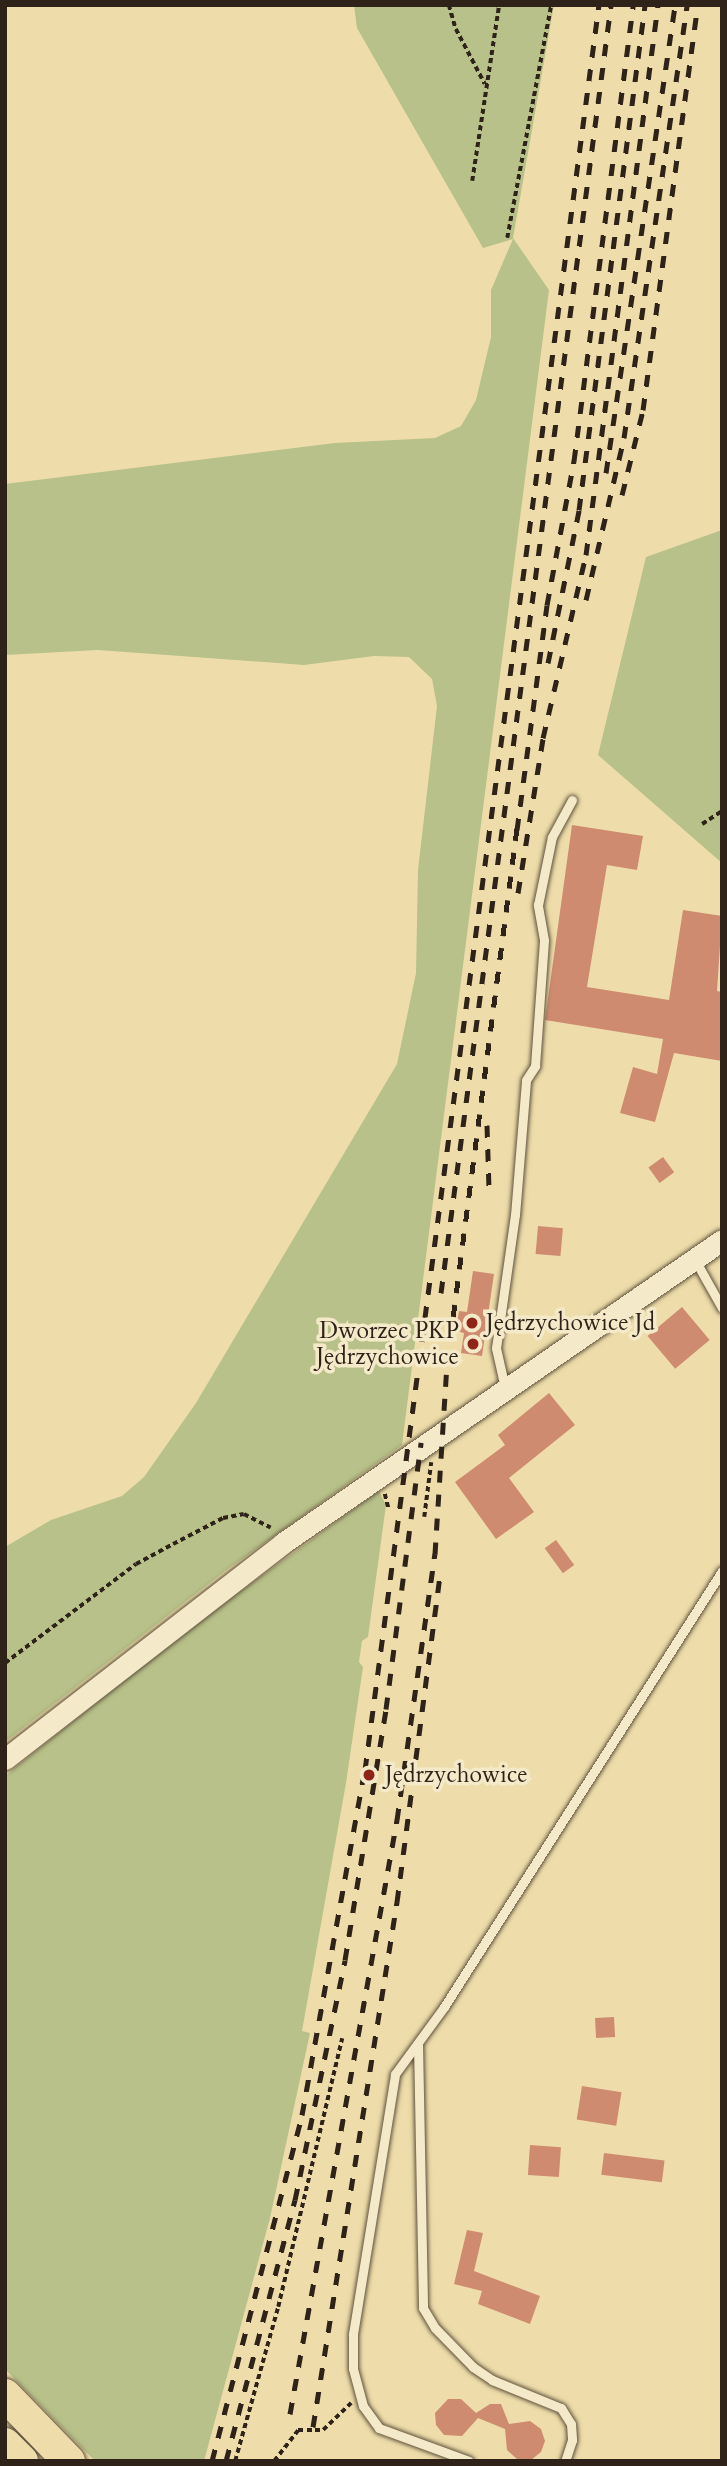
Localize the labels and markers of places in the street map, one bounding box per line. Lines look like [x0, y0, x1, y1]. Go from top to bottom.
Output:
place label: Jędrzychowice Jd [486, 1309, 655, 1337]
marker: Jędrzychowice Jd [464, 1315, 480, 1331]
place label: Dworzec PKP Jędrzychowice [316, 1317, 459, 1371]
marker: Dworzec PKP Jędrzychowice [465, 1336, 481, 1352]
place label: Jędrzychowice [385, 1761, 528, 1789]
marker: Jędrzychowice [359, 1765, 379, 1785]

